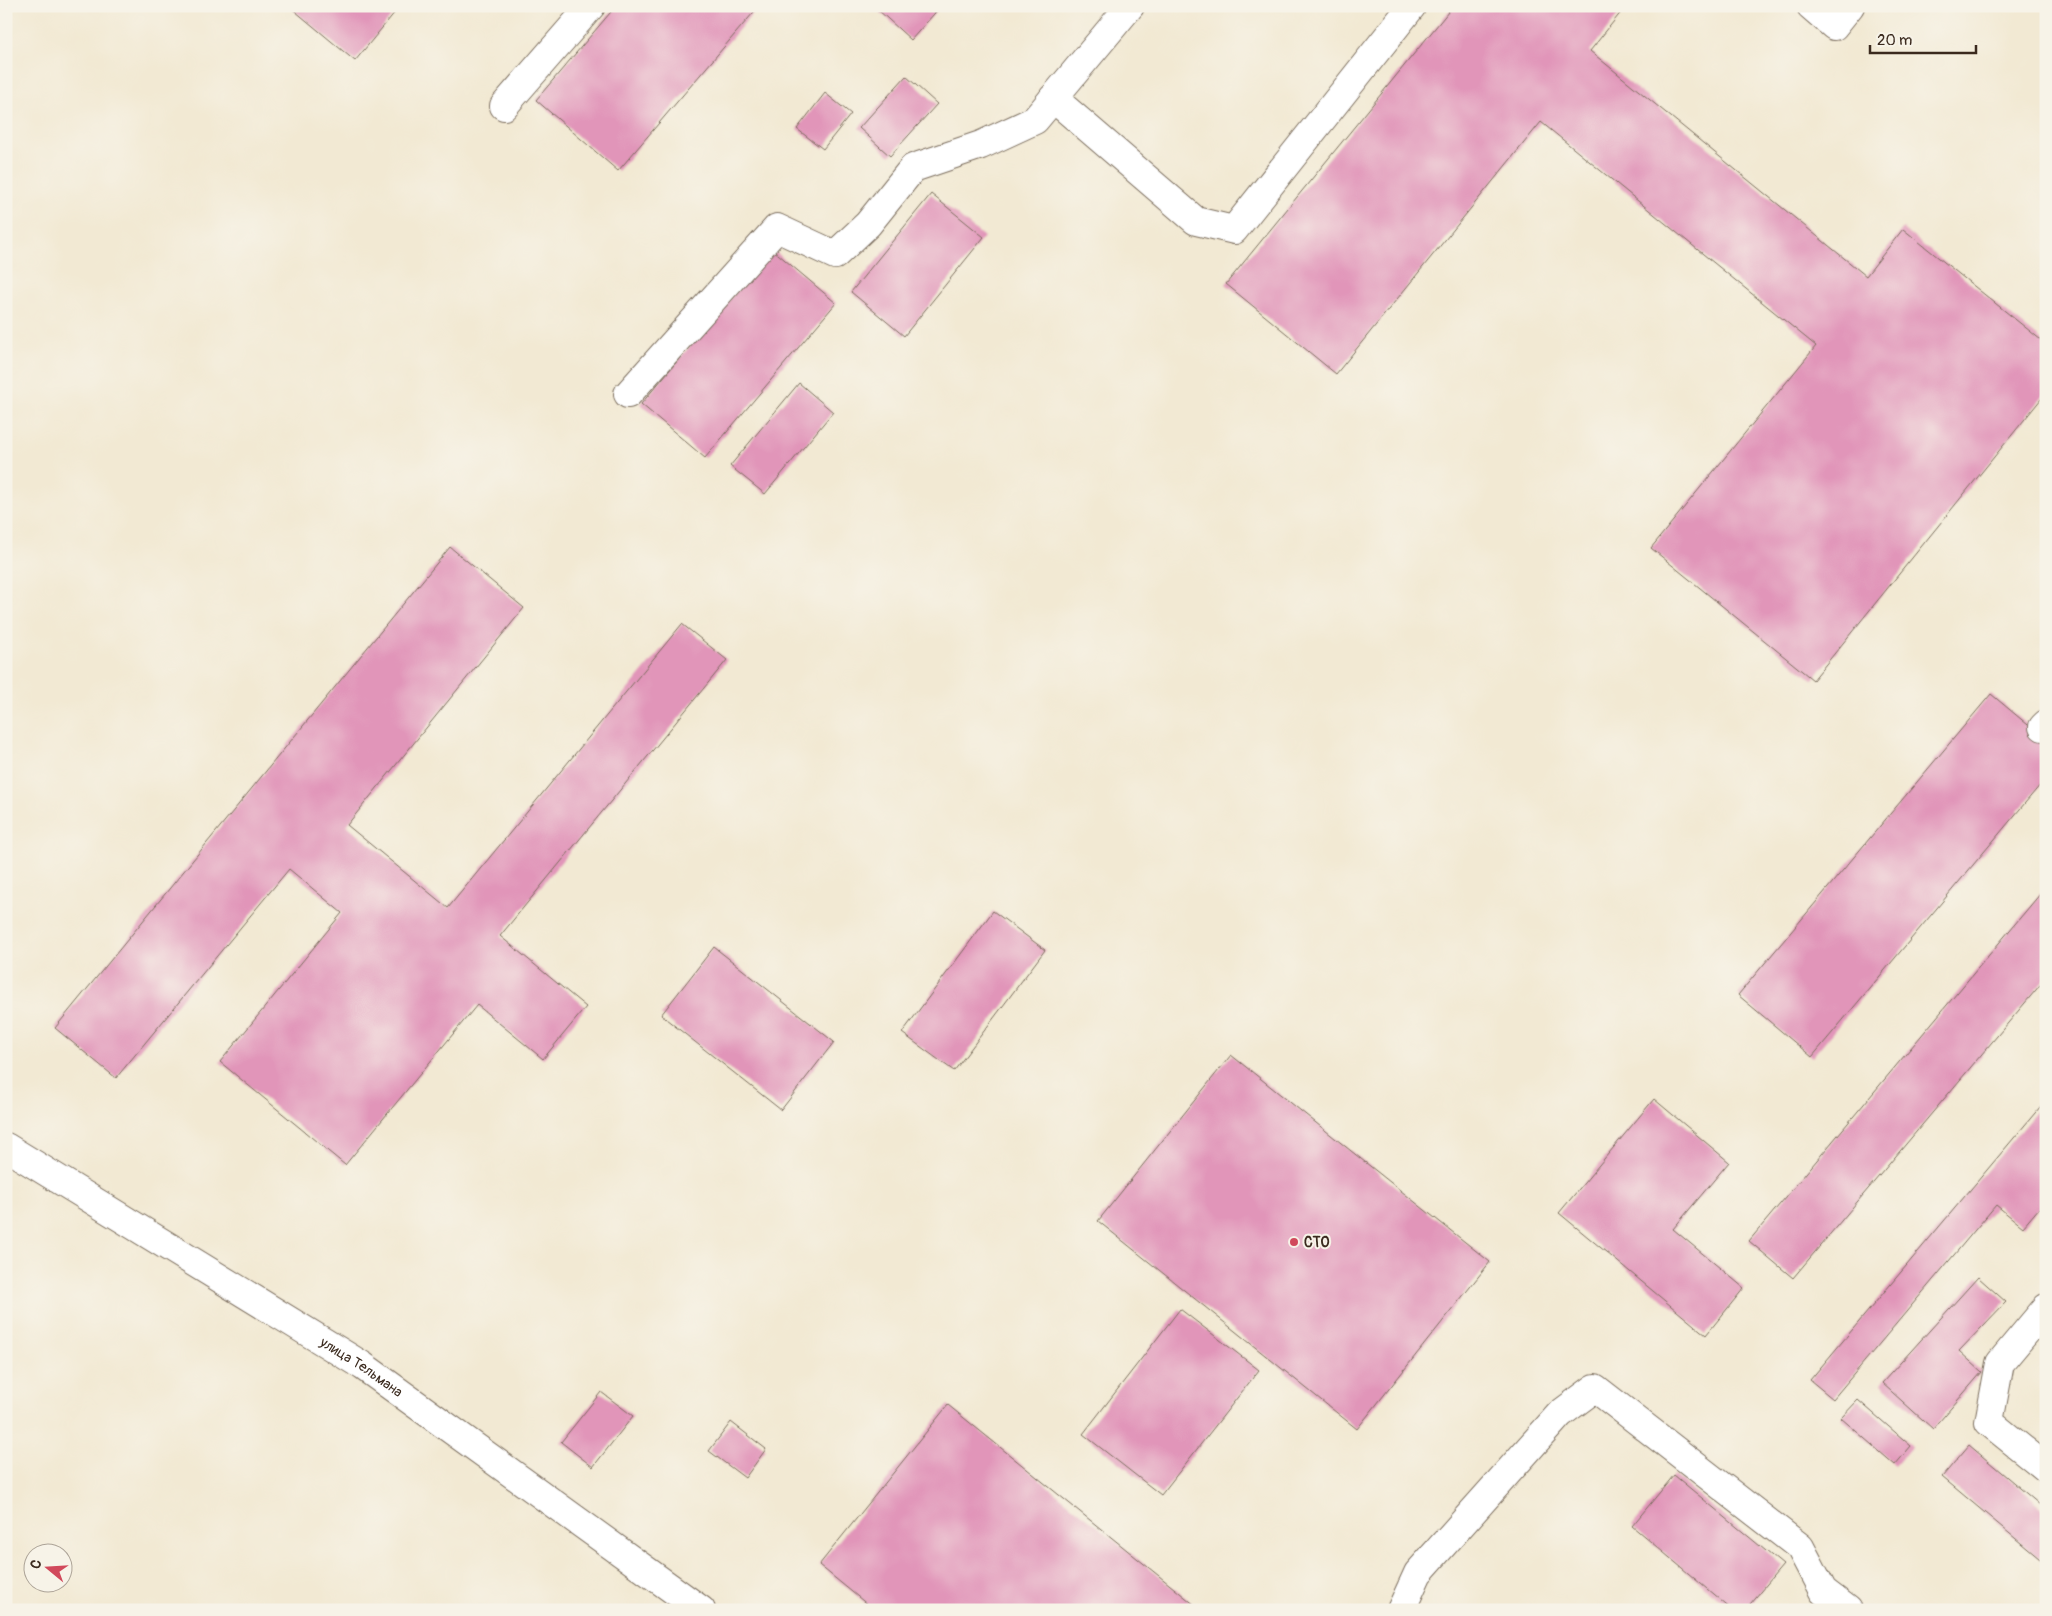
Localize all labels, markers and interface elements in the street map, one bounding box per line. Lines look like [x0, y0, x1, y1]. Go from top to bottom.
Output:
scale bar [1870, 22, 1976, 54]
text: 20 m [1877, 31, 1912, 50]
place label: СТО [1304, 1234, 1329, 1251]
marker: СТО [1288, 1236, 1300, 1248]
street label: улица Тельмана [316, 1333, 406, 1400]
north arrow [22, 1544, 72, 1594]
text: С [27, 1557, 46, 1571]

